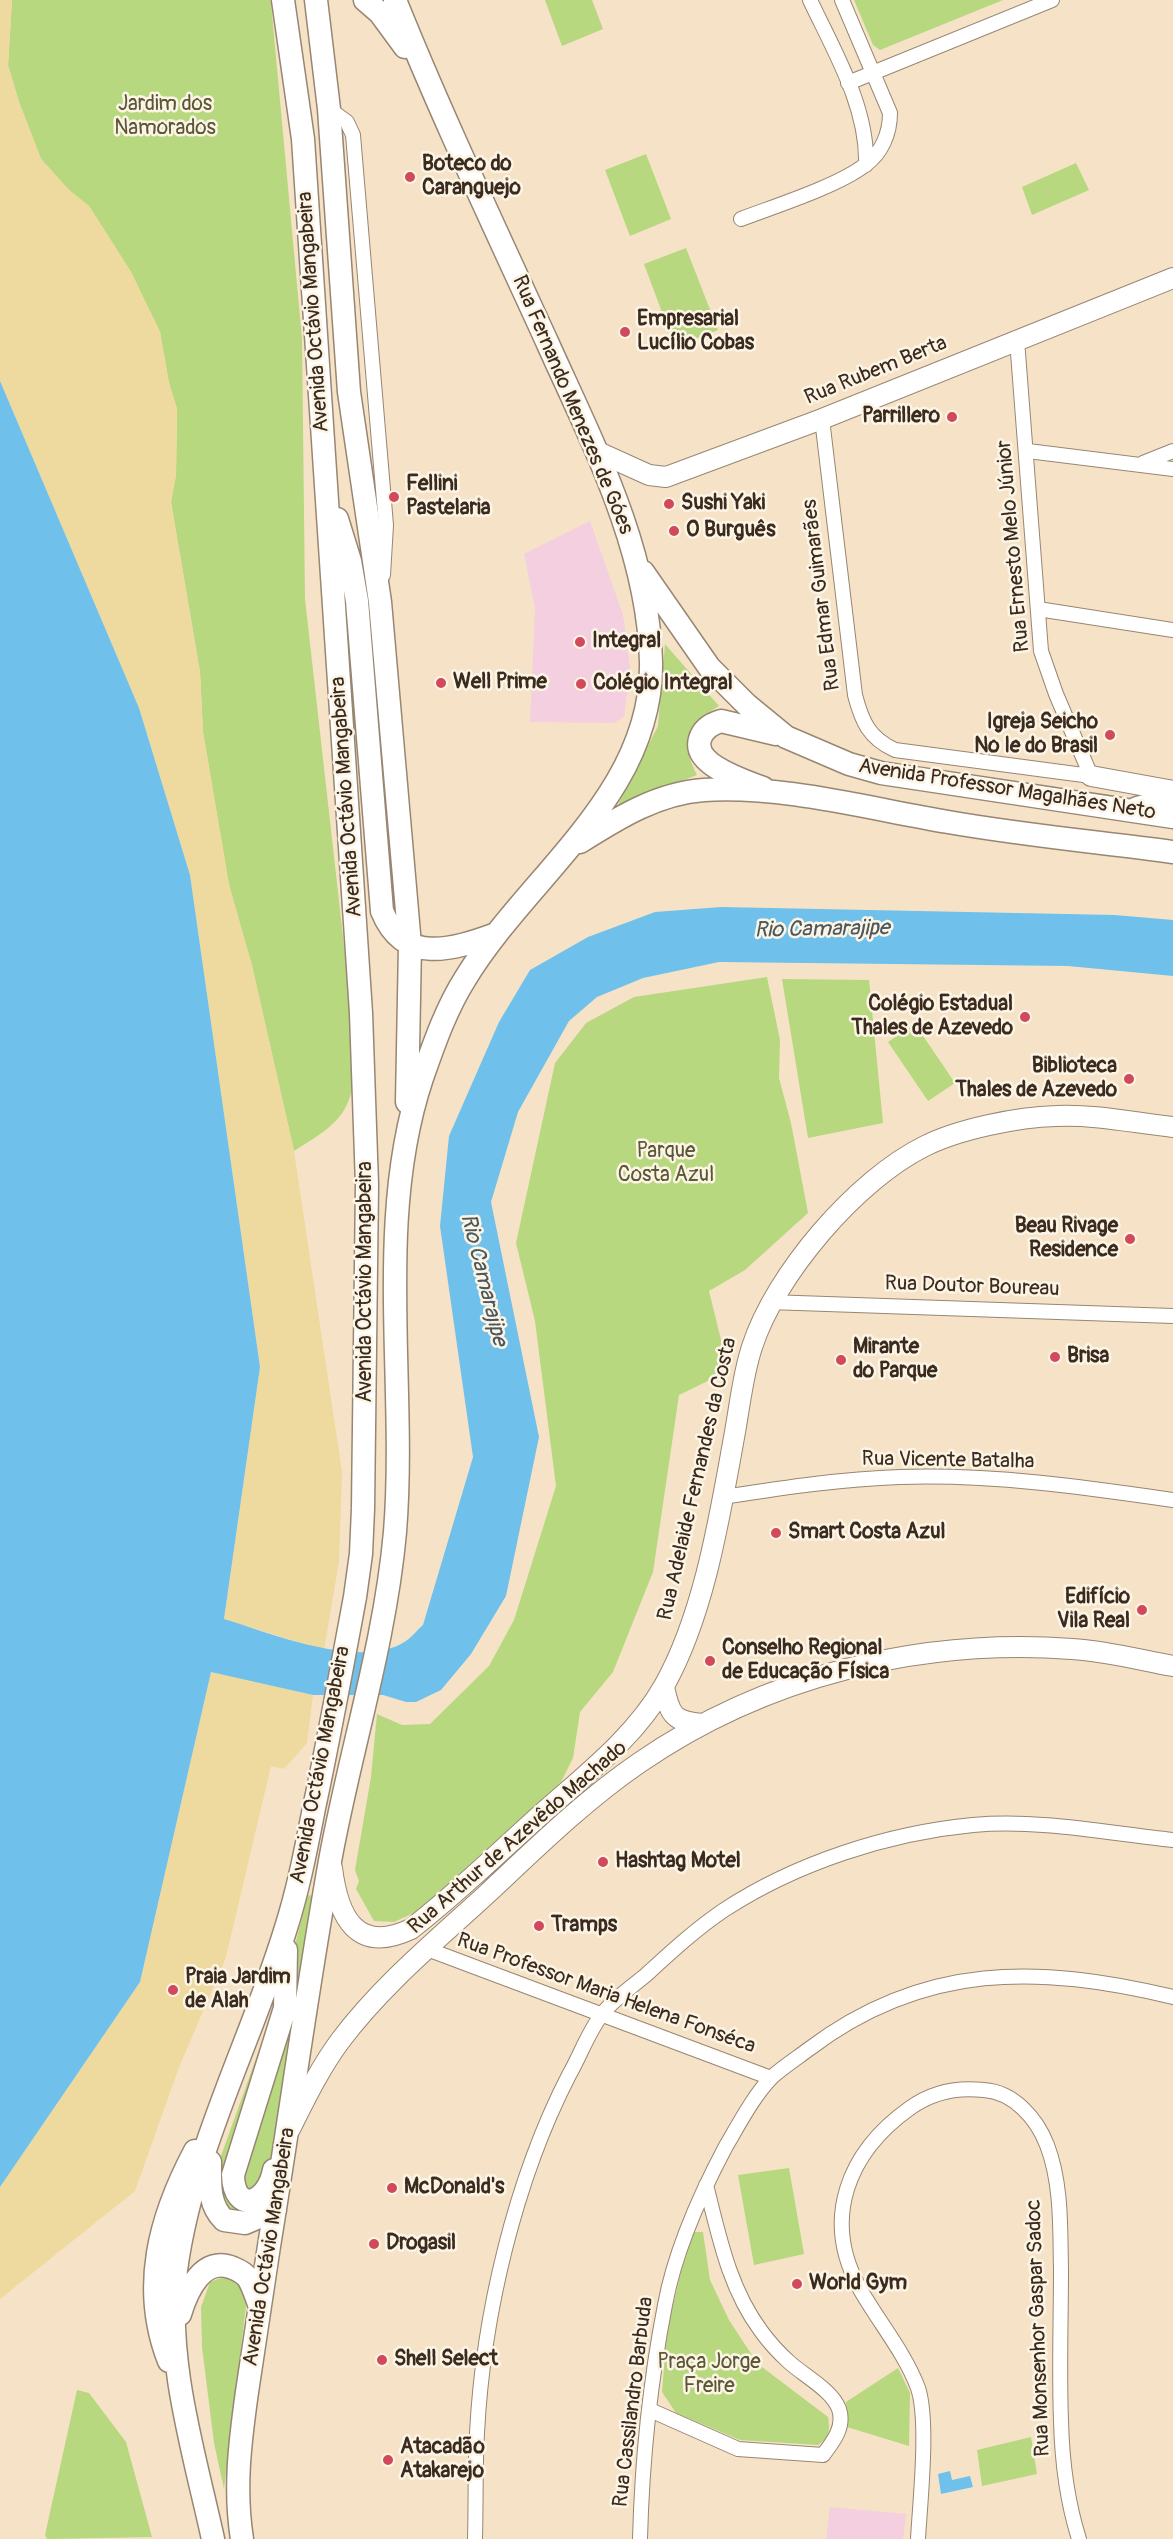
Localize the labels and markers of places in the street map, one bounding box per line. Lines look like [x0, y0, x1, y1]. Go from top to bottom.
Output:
place label: Boteco do Caranguejo [422, 152, 521, 202]
marker: Boteco do Caranguejo [403, 170, 417, 184]
place label: Empresarial Lucílio Cobas [637, 307, 754, 357]
marker: Empresarial Lucílio Cobas [618, 325, 632, 339]
place label: Parrillero [862, 404, 940, 430]
marker: Parrillero [945, 410, 959, 424]
place label: Fellini Pastelaria [406, 472, 490, 522]
marker: Fellini Pastelaria [387, 490, 401, 504]
place label: Sushi Yaki [681, 491, 765, 517]
marker: Sushi Yaki [662, 497, 676, 511]
place label: O Burguês [686, 518, 776, 544]
marker: O Burguês [667, 524, 681, 538]
place label: Integral [592, 629, 661, 655]
marker: Integral [573, 635, 587, 649]
place label: Well Prime [453, 670, 547, 696]
place label: Colégio Integral [593, 671, 733, 697]
marker: Well Prime [434, 676, 448, 690]
marker: Colégio Integral [574, 677, 588, 691]
place label: Igreja Seicho No Ie do Brasil [974, 710, 1098, 760]
marker: Igreja Seicho No Ie do Brasil [1103, 728, 1117, 742]
place label: Colégio Estadual Thales de Azevedo [851, 992, 1013, 1042]
marker: Colégio Estadual Thales de Azevedo [1018, 1010, 1032, 1024]
place label: Biblioteca Thales de Azevedo [955, 1054, 1117, 1104]
marker: Biblioteca Thales de Azevedo [1122, 1072, 1136, 1086]
place label: Beau Rivage Residence [1015, 1214, 1118, 1264]
marker: Beau Rivage Residence [1123, 1232, 1137, 1246]
place label: Mirante do Parque [853, 1335, 937, 1385]
place label: Brisa [1067, 1344, 1109, 1370]
marker: Brisa [1048, 1350, 1062, 1364]
marker: Mirante do Parque [834, 1353, 848, 1367]
place label: Smart Costa Azul [788, 1520, 945, 1546]
marker: Smart Costa Azul [769, 1526, 783, 1540]
place label: Edifício Vila Real [1057, 1585, 1130, 1635]
marker: Edifício Vila Real [1135, 1603, 1149, 1617]
place label: Conselho Regional de Educação Física [722, 1636, 889, 1686]
marker: Conselho Regional de Educação Física [703, 1654, 717, 1668]
place label: Hashtag Motel [615, 1849, 741, 1875]
marker: Hashtag Motel [596, 1855, 610, 1869]
place label: Tramps [551, 1913, 617, 1939]
marker: Tramps [532, 1919, 546, 1933]
place label: Praia Jardim de Alah [185, 1965, 291, 2015]
marker: Praia Jardim de Alah [166, 1983, 180, 1997]
place label: McDonald's [404, 2175, 505, 2201]
marker: McDonald's [385, 2181, 399, 2195]
place label: Drogasil [386, 2231, 456, 2257]
marker: Drogasil [367, 2237, 381, 2251]
place label: World Gym [809, 2271, 907, 2297]
marker: World Gym [790, 2277, 804, 2291]
place label: Shell Select [394, 2347, 498, 2373]
marker: Shell Select [375, 2353, 389, 2367]
place label: Atacadão Atakarejo [400, 2435, 485, 2485]
marker: Atacadão Atakarejo [381, 2453, 395, 2467]

